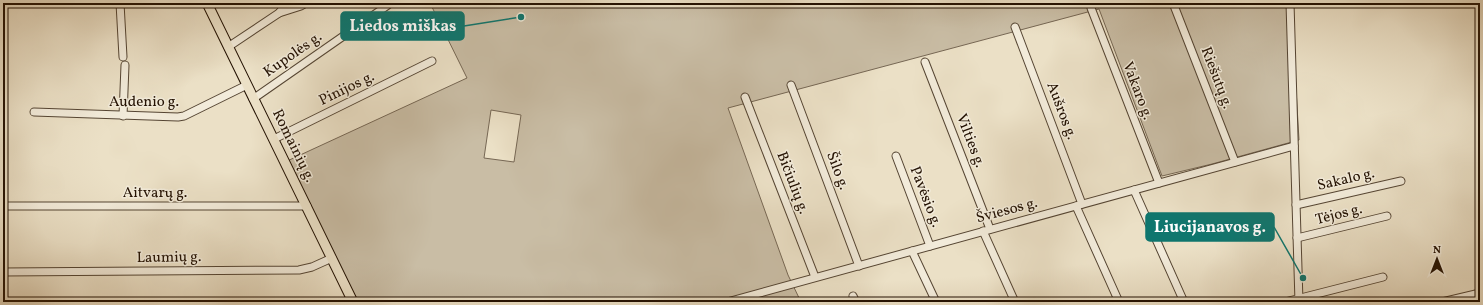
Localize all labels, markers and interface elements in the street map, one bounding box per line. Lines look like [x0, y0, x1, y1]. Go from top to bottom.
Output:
callout: Liedos miškas [341, 12, 464, 40]
text: Liedos miškas [349, 16, 457, 38]
street label: Kupolės g. [259, 27, 327, 83]
street label: Riešutų g. [1195, 44, 1237, 112]
street label: Vakaro g. [1116, 59, 1158, 123]
street label: Pinijos g. [316, 67, 378, 111]
street label: Aušros g. [1040, 79, 1082, 143]
street label: Audenio g. [109, 92, 179, 113]
street label: Romainių g. [266, 106, 320, 186]
street label: Vilties g. [950, 111, 990, 171]
street label: Bičiulių g. [771, 149, 813, 217]
street label: Šilo g. [820, 149, 854, 193]
street label: Pavėsio g. [904, 163, 946, 231]
street label: Sakalo g. [1315, 163, 1377, 197]
street label: Aitvarų g. [123, 183, 187, 204]
street label: Šviesos g. [974, 193, 1040, 229]
street label: Tėjos g. [1313, 199, 1365, 231]
callout: Liucijanavos g. [1146, 213, 1274, 241]
text: Liucijanavos g. [1154, 217, 1266, 239]
north arrow [1417, 239, 1457, 279]
text: N [1433, 243, 1441, 258]
street label: Laumių g. [136, 247, 202, 269]

